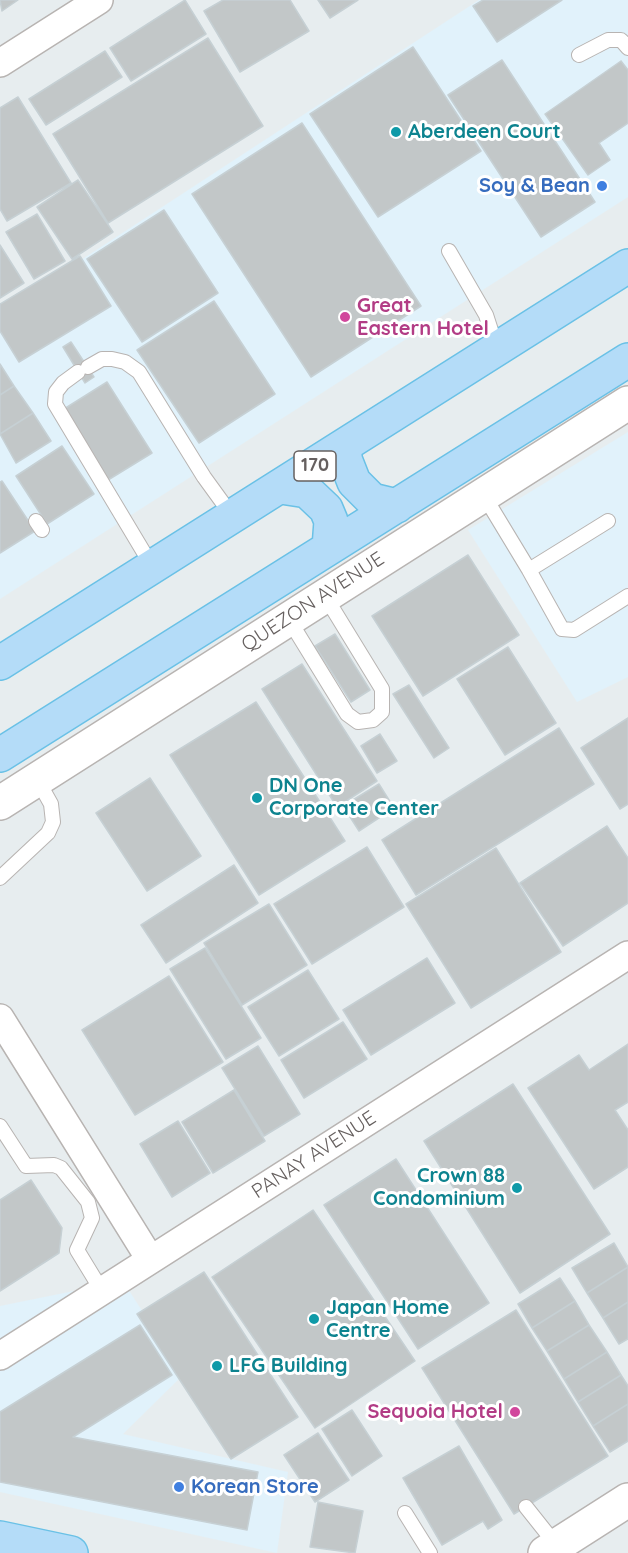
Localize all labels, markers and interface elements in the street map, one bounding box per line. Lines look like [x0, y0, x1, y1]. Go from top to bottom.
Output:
place label: Aberdeen Court [408, 120, 561, 144]
marker: Aberdeen Court [389, 125, 403, 139]
place label: Soy & Bean [479, 174, 590, 198]
marker: Soy & Bean [595, 179, 609, 193]
place label: Great Eastern Hotel [357, 294, 489, 341]
marker: Great Eastern Hotel [338, 310, 352, 324]
road number: 170 [294, 451, 336, 481]
street label: QUEZON AVENUE [237, 547, 389, 657]
place label: DN One Corporate Center [269, 774, 439, 821]
marker: DN One Corporate Center [250, 791, 264, 805]
street label: PANAY AVENUE [247, 1106, 381, 1204]
place label: Crown 88 Condominium [373, 1164, 505, 1211]
marker: Crown 88 Condominium [510, 1181, 524, 1195]
place label: Japan Home Centre [326, 1296, 449, 1343]
marker: Japan Home Centre [307, 1312, 321, 1326]
place label: LFG Building [229, 1354, 348, 1378]
marker: LFG Building [210, 1359, 224, 1373]
place label: Sequoia Hotel [367, 1400, 503, 1424]
marker: Sequoia Hotel [508, 1405, 522, 1419]
place label: Korean Store [191, 1475, 319, 1499]
marker: Korean Store [172, 1480, 186, 1494]

